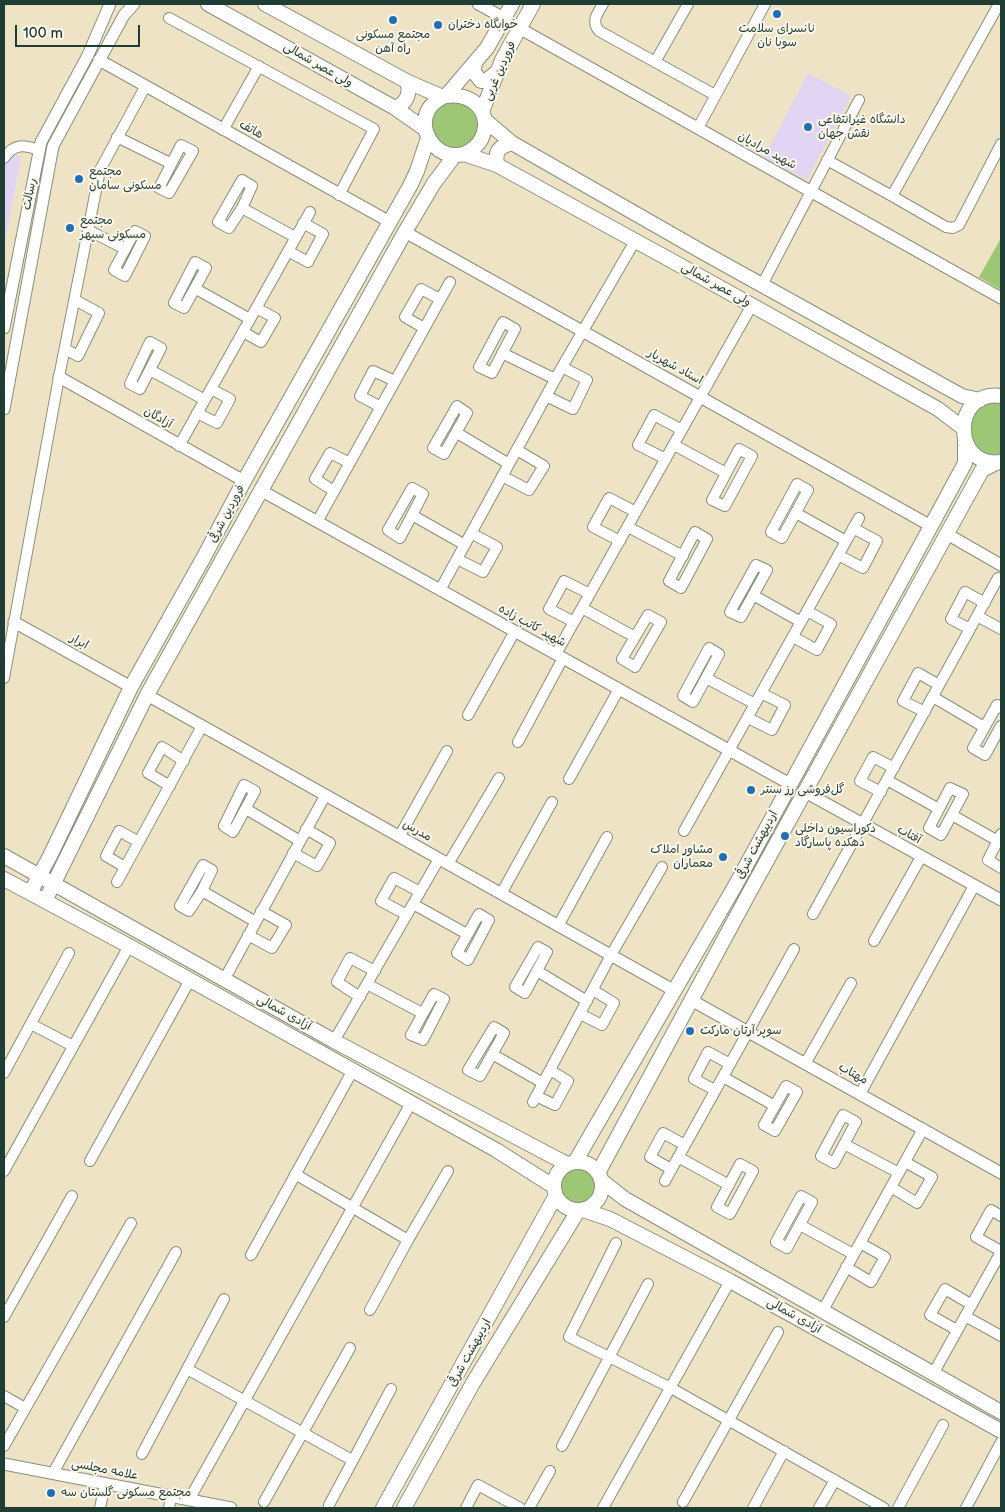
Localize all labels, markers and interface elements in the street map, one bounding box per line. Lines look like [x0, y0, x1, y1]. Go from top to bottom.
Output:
marker: نانسرای سلامت سوبا نان [771, 8, 783, 20]
marker: مجتمع مسکونی راه آهن [387, 14, 399, 26]
scale bar [18, 15, 142, 47]
place label: خوابگاه دختران [448, 18, 518, 32]
marker: خوابگاه دختران [432, 19, 444, 31]
place label: نانسرای سلامت سوبا نان [738, 22, 816, 50]
text: 100 m [23, 24, 63, 43]
place label: مجتمع مسکونی راه آهن [356, 28, 430, 56]
street label: ولی عصر شمالی [281, 39, 355, 91]
street label: فروردین غربی [480, 39, 520, 103]
place label: دانشگاه غیرانتفاعی نقش جهان [818, 113, 906, 141]
street label: هاتف [236, 118, 266, 142]
marker: دانشگاه غیرانتفاعی نقش جهان [802, 121, 814, 133]
street label: شهید مرادیان [735, 129, 799, 173]
place label: مجتمع مسکونی سامان [89, 165, 161, 193]
marker: مجتمع مسکونی سامان [73, 173, 85, 185]
street label: رسالت [20, 177, 40, 211]
place label: مجتمع مسکونی سپهر [80, 214, 146, 242]
marker: مجتمع مسکونی سپهر [64, 222, 76, 234]
street label: ولی عصر شمالی [679, 260, 753, 310]
street label: استاد شهریار [645, 346, 705, 388]
street label: آزادگان [141, 404, 175, 432]
street label: فروردین شرقی [206, 483, 248, 545]
street label: شهید کاتب زاده [496, 602, 568, 650]
street label: ابرار [67, 631, 91, 653]
place label: گل‌فروشی رز سنتر [761, 783, 845, 797]
marker: گل‌فروشی رز سنتر [745, 784, 757, 796]
street label: اردیبهشت شرقی [733, 808, 781, 882]
street label: مدرس [400, 817, 434, 845]
place label: دکوراسیون داخلی دهکده پاسارگاد [795, 822, 876, 850]
street label: آفتاب [894, 823, 924, 847]
marker: دکوراسیون داخلی دهکده پاسارگاد [779, 830, 791, 842]
place label: مشاور املاک معماران [650, 843, 713, 871]
marker: مشاور املاک معماران [717, 851, 729, 863]
street label: آزادی شمالی [254, 992, 314, 1034]
place label: سوپر آرتان مارکت [700, 1024, 781, 1038]
marker: سوپر آرتان مارکت [684, 1025, 696, 1037]
street label: مهتاب [836, 1060, 870, 1088]
street label: آزادی شمالی [764, 1295, 824, 1337]
street label: اردیبهشت شرقی [445, 1317, 495, 1389]
street label: علامه مجلسی [70, 1456, 140, 1484]
place label: مجتمع مسکونی گلستان سه [61, 1486, 191, 1500]
marker: مجتمع مسکونی گلستان سه [45, 1487, 57, 1499]

